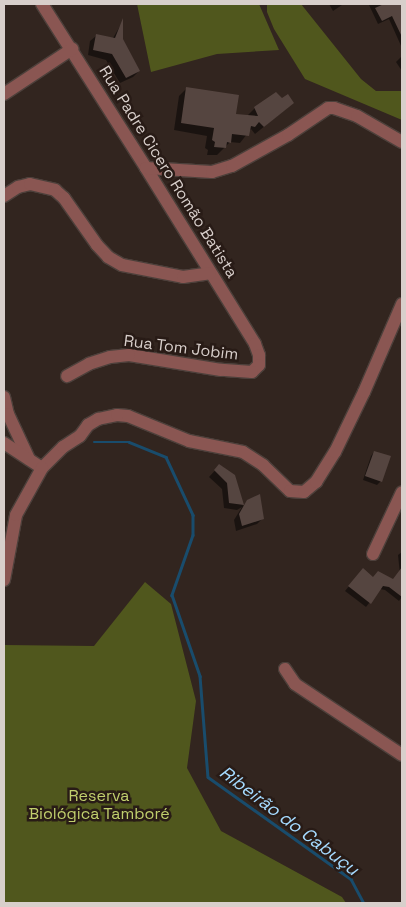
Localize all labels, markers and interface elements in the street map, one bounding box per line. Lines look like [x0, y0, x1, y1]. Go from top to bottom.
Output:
street label: Rua Padre Cicero Romão Batista [95, 62, 241, 282]
street label: Rua Tom Jobim [122, 331, 240, 365]
water label: Ribeirão do Cabuçu [215, 762, 363, 880]
park label: Reserva Biológica Tamboré [28, 786, 170, 824]

